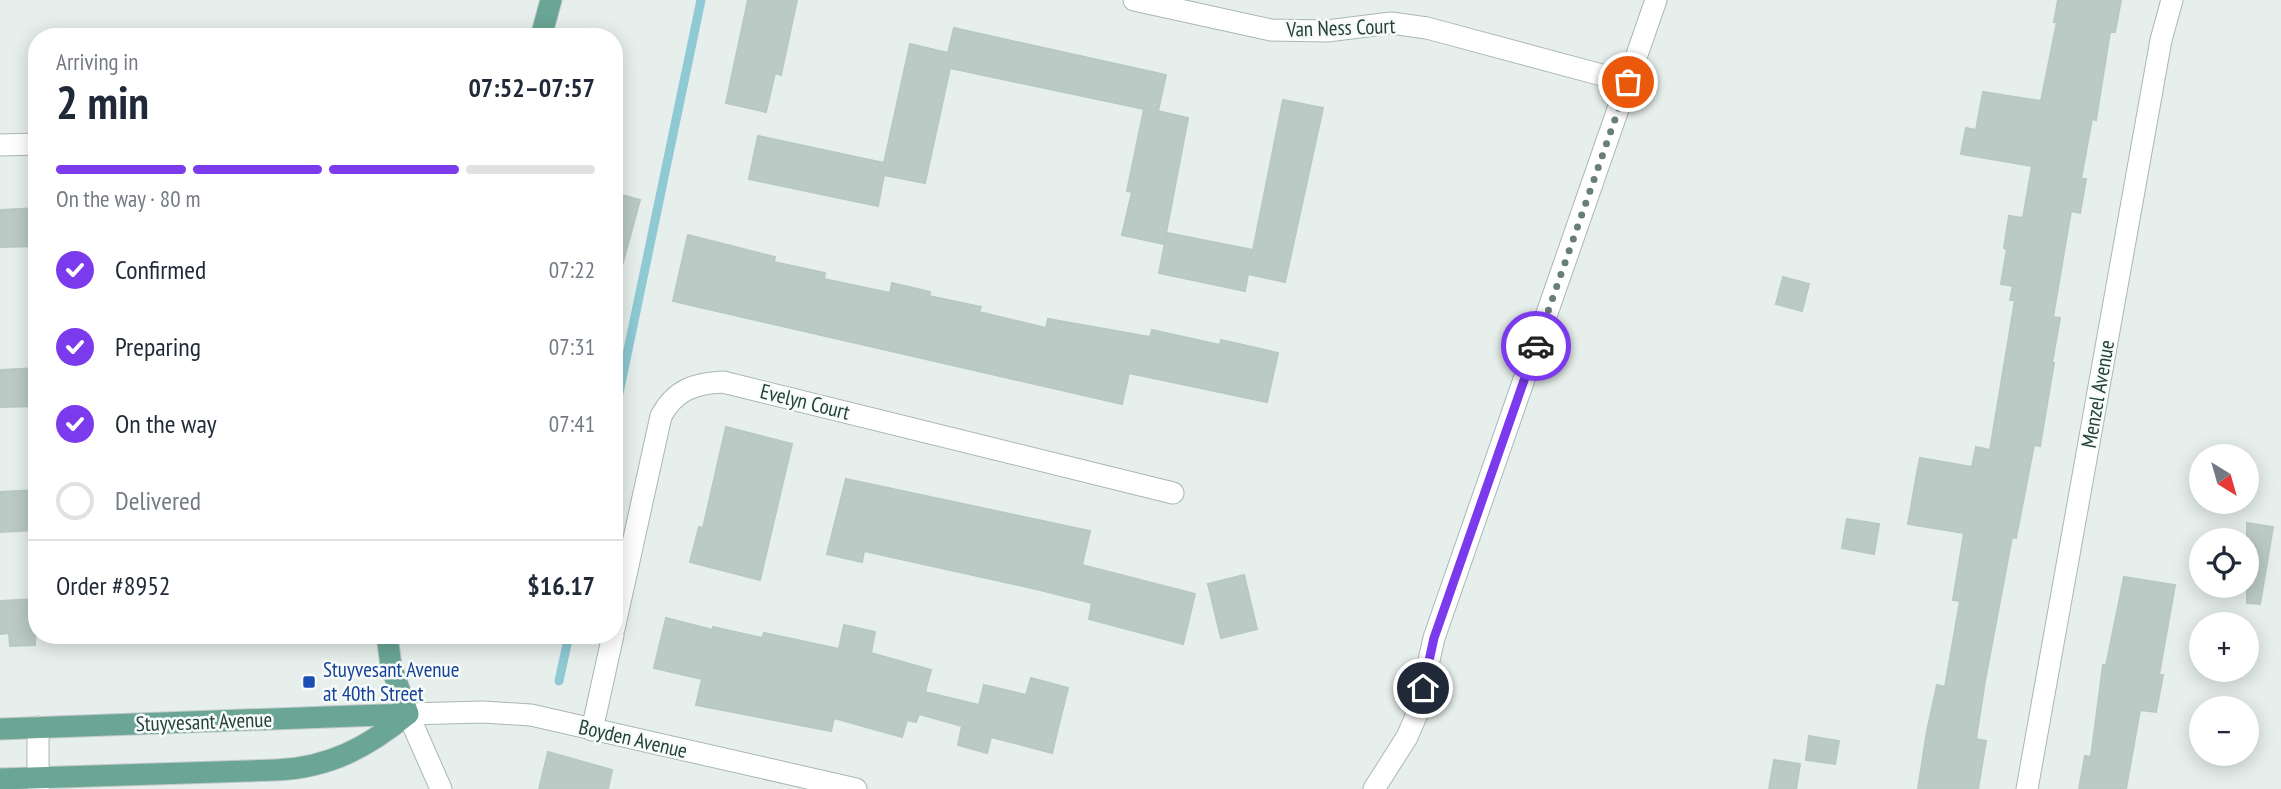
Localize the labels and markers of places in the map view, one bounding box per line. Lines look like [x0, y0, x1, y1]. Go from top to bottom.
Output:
pin [1598, 52, 1658, 112]
place label: Stuyvesant Avenue at 40th Street [323, 656, 459, 707]
pin [1393, 658, 1453, 718]
marker: Stuyvesant Avenue at 40th Street [301, 674, 317, 690]

